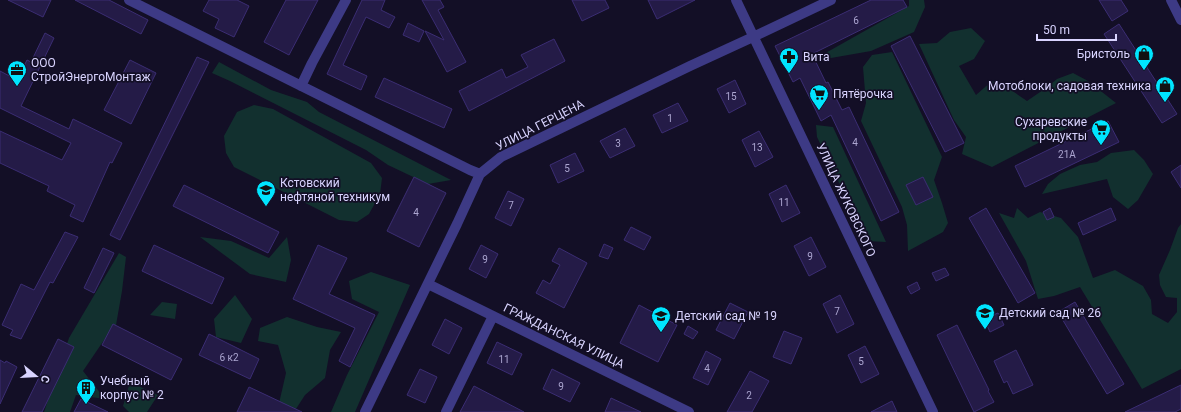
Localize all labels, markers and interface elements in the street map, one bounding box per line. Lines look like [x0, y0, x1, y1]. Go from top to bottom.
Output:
house number: 6 [853, 15, 859, 26]
scale bar [1037, 16, 1116, 42]
text: 50 m [1043, 23, 1070, 37]
shop icon: Бристоль [1133, 43, 1155, 71]
pharmacy icon: Вита [778, 46, 800, 74]
place label: Бристоль [1077, 47, 1130, 61]
place label: Вита [803, 50, 830, 64]
place label: ООО СтройЭнергоМонтаж [31, 56, 151, 84]
office icon: ООО СтройЭнергоМонтаж [6, 59, 28, 87]
shop icon: Мотоблоки, садовая техника [1154, 75, 1176, 103]
place label: Мотоблоки, садовая техника [988, 79, 1151, 93]
supermarket icon: Пятёрочка [808, 83, 830, 111]
place label: Пятёрочка [833, 87, 893, 101]
house number: 15 [725, 91, 737, 102]
street label: УЛИЦА ГЕРЦЕНА [494, 97, 587, 153]
house number: 1 [667, 113, 673, 124]
place label: Сухаревские продукты [1015, 115, 1087, 143]
supermarket icon: Сухаревские продукты [1090, 118, 1112, 146]
house number: 4 [852, 137, 858, 148]
house number: 3 [615, 138, 621, 149]
street label: УЛИЦА ЖУКОВСКОГО [813, 141, 879, 259]
house number: 13 [751, 142, 763, 153]
house number: 21А [1058, 149, 1076, 160]
house number: 5 [564, 163, 570, 174]
place label: Кстовский нефтяной техникум [280, 176, 390, 204]
school or university icon: Кстовский нефтяной техникум [255, 179, 277, 207]
house number: 11 [778, 197, 790, 208]
house number: 7 [508, 200, 514, 211]
house number: 4 [413, 207, 419, 218]
house number: 9 [807, 251, 813, 262]
house number: 9 [482, 254, 488, 265]
street label: ГРАЖДАНСКАЯ УЛИЦА [501, 301, 627, 371]
school or university icon: Детский сад № 26 [974, 302, 996, 330]
school or university icon: Детский сад № 19 [650, 305, 672, 333]
house number: 7 [834, 306, 840, 317]
place label: Детский сад № 26 [999, 306, 1101, 320]
place label: Детский сад № 19 [675, 309, 777, 323]
house number: 6 к2 [219, 352, 239, 363]
house number: 11 [498, 354, 510, 365]
north arrow [16, 356, 56, 396]
house number: 5 [858, 356, 864, 367]
house number: 4 [704, 363, 710, 374]
text: С [38, 374, 52, 384]
place label: Учебный корпус № 2 [100, 374, 164, 402]
building icon: Учебный корпус № 2 [75, 377, 97, 405]
house number: 9 [558, 381, 564, 392]
house number: 2 [746, 390, 752, 401]

